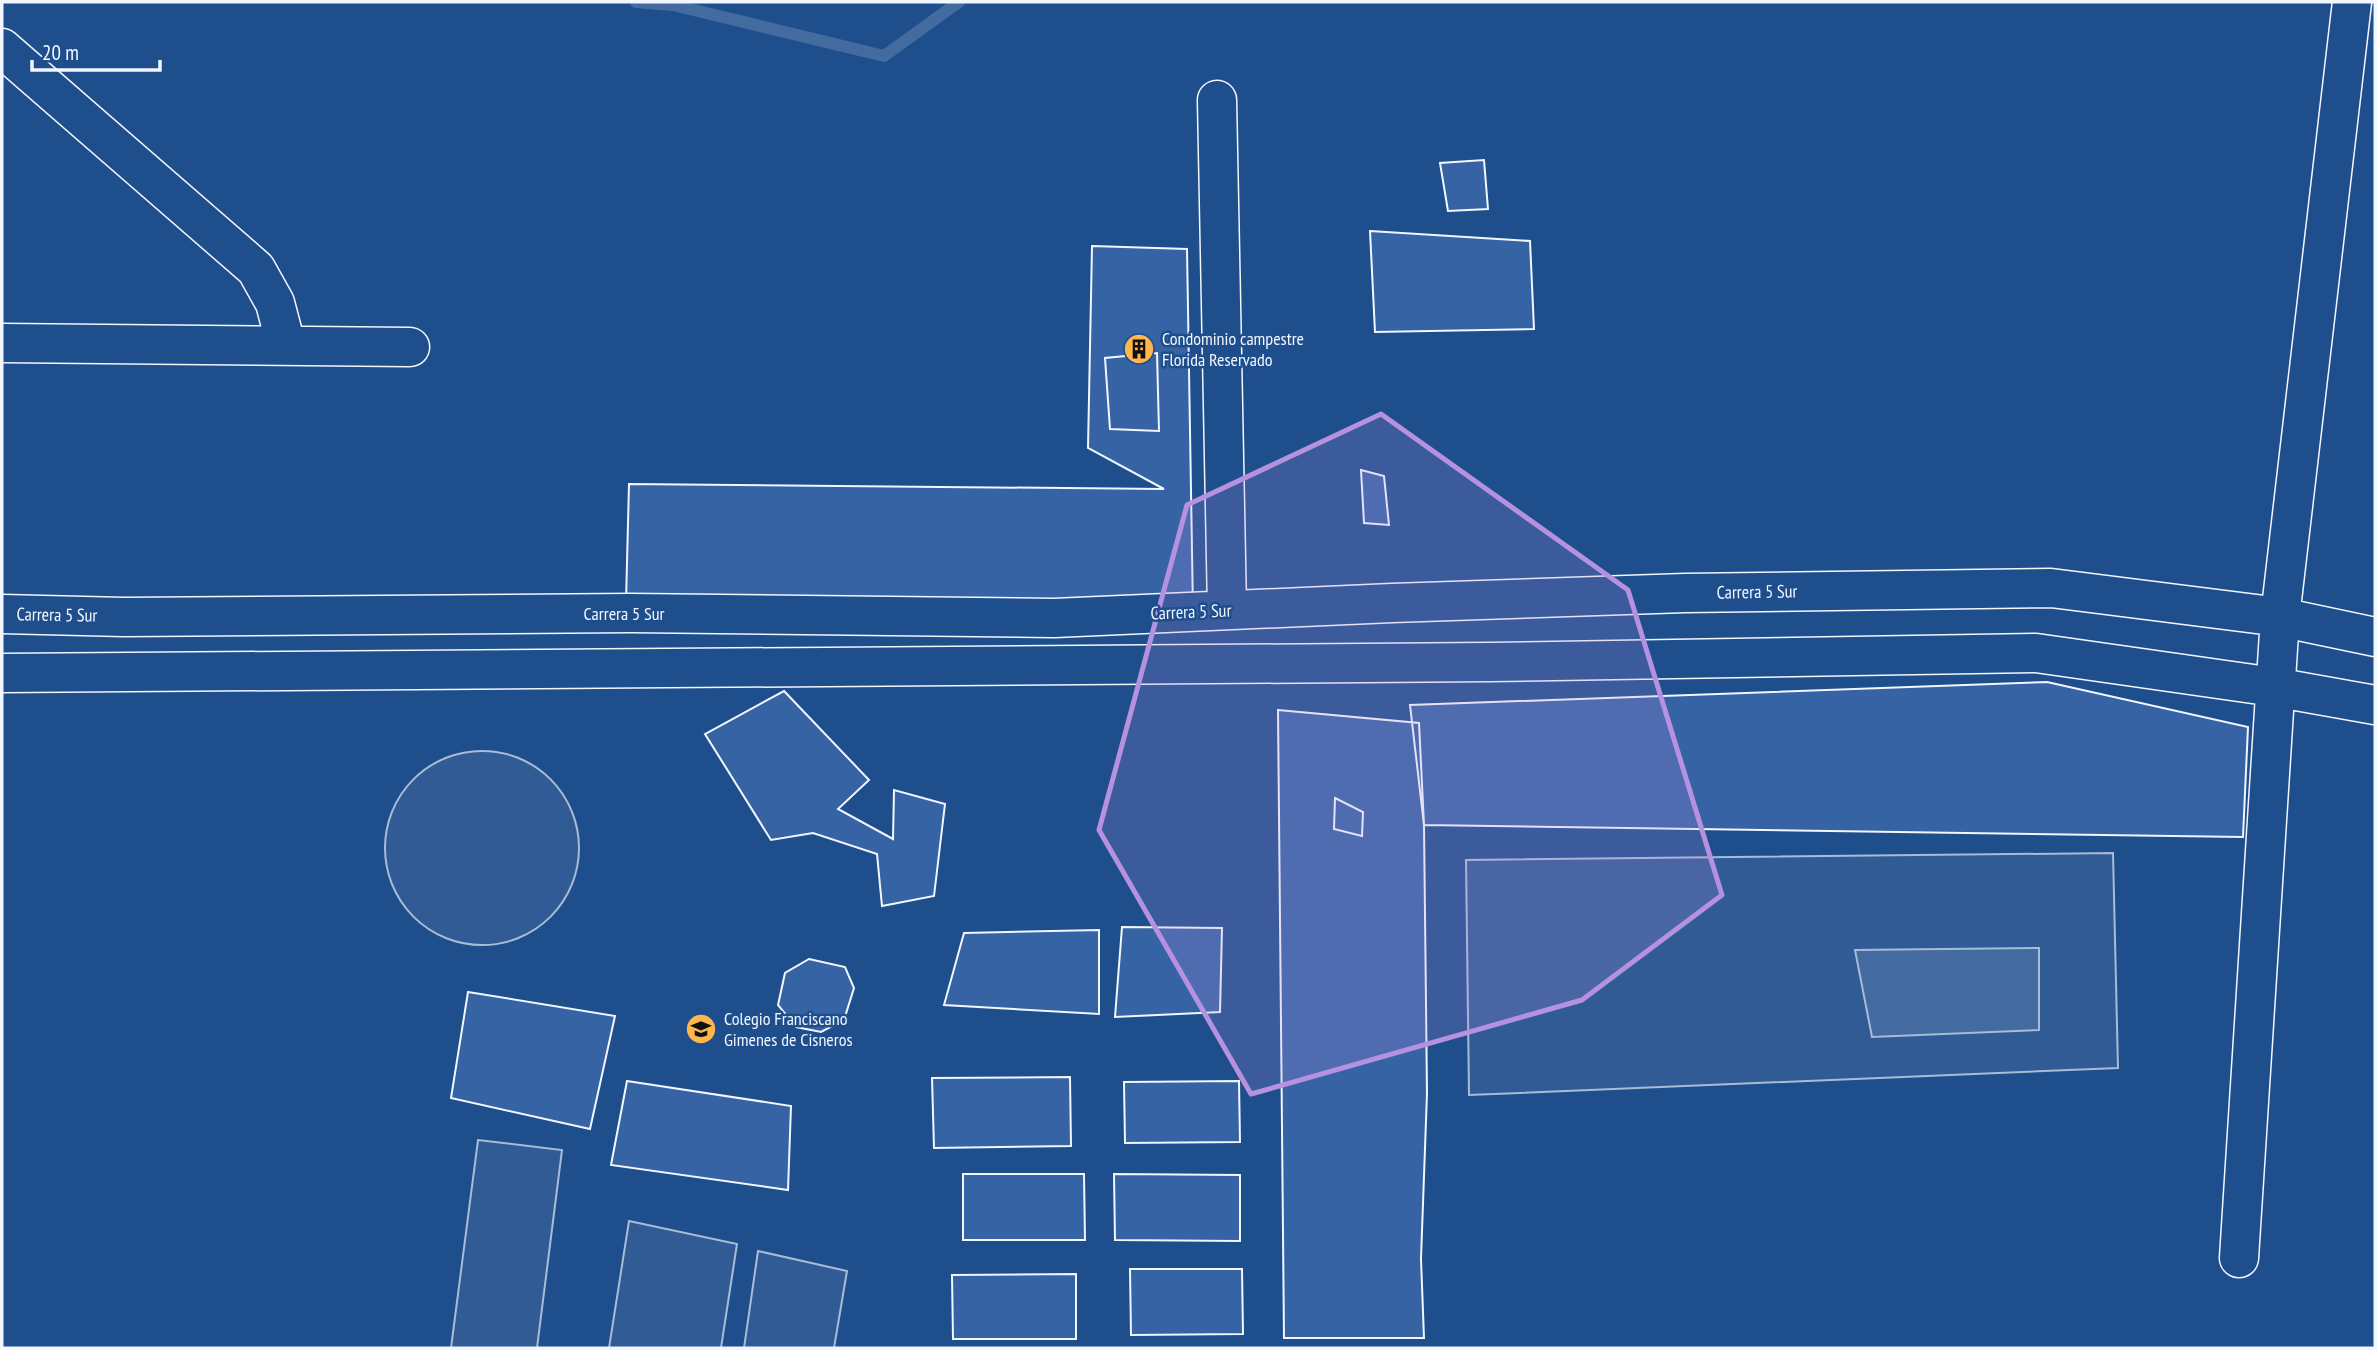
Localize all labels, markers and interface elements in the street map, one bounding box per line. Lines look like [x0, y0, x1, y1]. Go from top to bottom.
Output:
scale bar [32, 28, 159, 72]
text: 20 m [42, 39, 79, 66]
place label: Condominio campestre Florida Reservado [1162, 327, 1304, 371]
building icon: Condominio campestre Florida Reservado [1122, 332, 1156, 366]
street label: Carrera 5 Sur [1716, 579, 1798, 604]
street label: Carrera 5 Sur [1150, 599, 1232, 624]
street label: Carrera 5 Sur [16, 602, 98, 627]
street label: Carrera 5 Sur [584, 602, 664, 625]
place label: Colegio Franciscano Gimenes de Cisneros [724, 1007, 853, 1051]
school or university icon: Colegio Franciscano Gimenes de Cisneros [684, 1012, 718, 1046]

